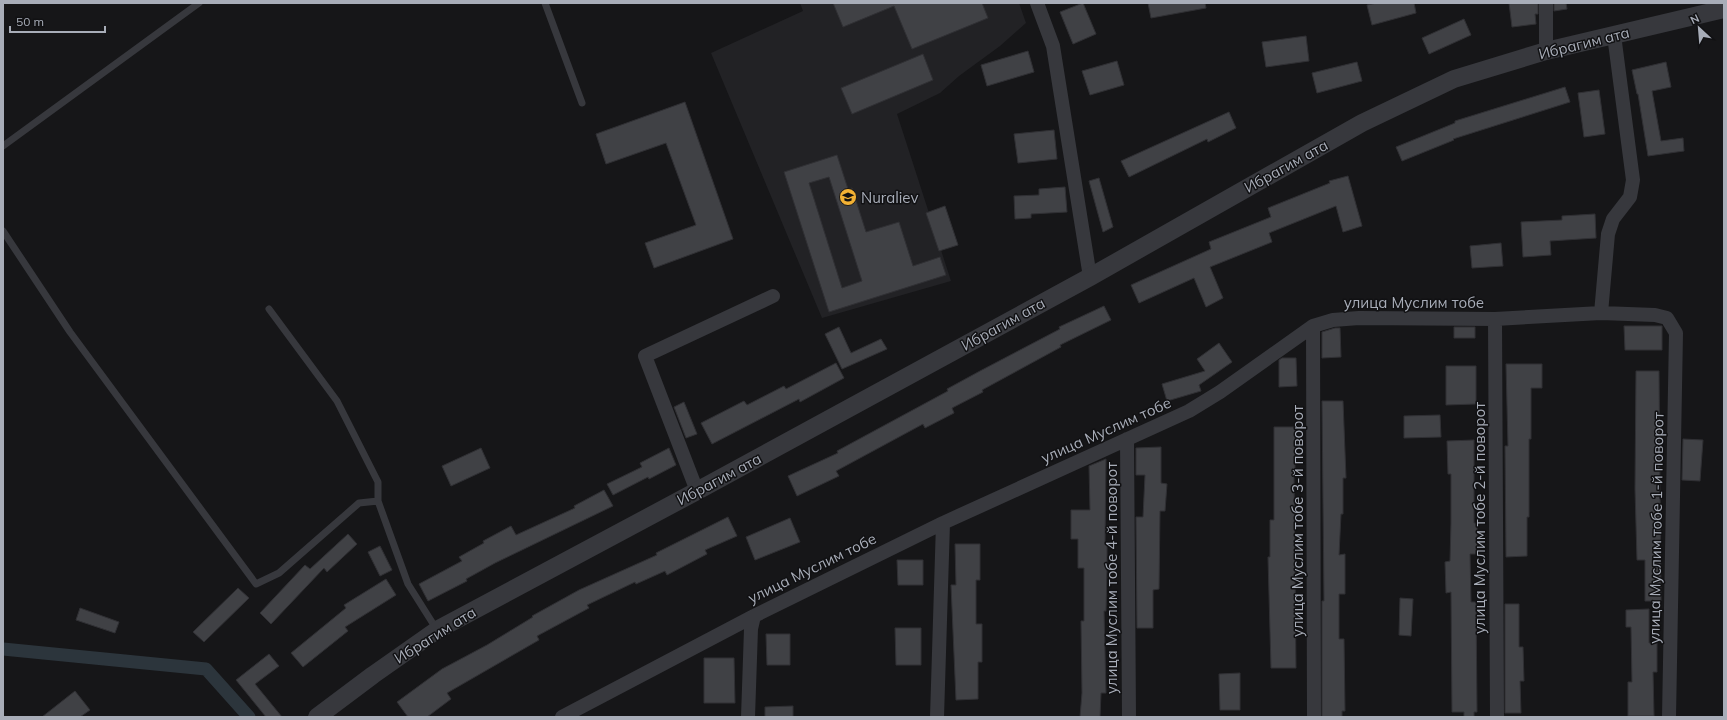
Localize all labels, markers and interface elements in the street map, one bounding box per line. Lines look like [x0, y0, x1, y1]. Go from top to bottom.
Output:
scale bar [10, 8, 105, 34]
north arrow [1679, 8, 1719, 48]
text: N [1688, 11, 1701, 27]
text: 50 m [16, 14, 44, 29]
street label: Ибрагим ата [1537, 23, 1631, 63]
street label: Ибрагим ата [1241, 135, 1331, 197]
school or university icon: Nuraliev [838, 187, 858, 207]
place label: Nuraliev [861, 188, 918, 207]
street label: Ибрагим ата [958, 293, 1048, 355]
street label: улица Муслим тобе [1344, 293, 1484, 312]
street label: улица Муслим тобе [1038, 393, 1174, 467]
street label: улица Муслим тобе 2-й поворот [1470, 402, 1489, 634]
street label: улица Муслим тобе 3-й поворот [1288, 405, 1307, 637]
street label: улица Муслим тобе 1-й поворот [1644, 412, 1668, 644]
street label: Ибрагим ата [673, 449, 765, 509]
street label: улица Муслим тобе 4-й поворот [1102, 462, 1121, 694]
street label: улица Муслим тобе [745, 529, 879, 607]
street label: Ибрагим ата [391, 602, 479, 668]

